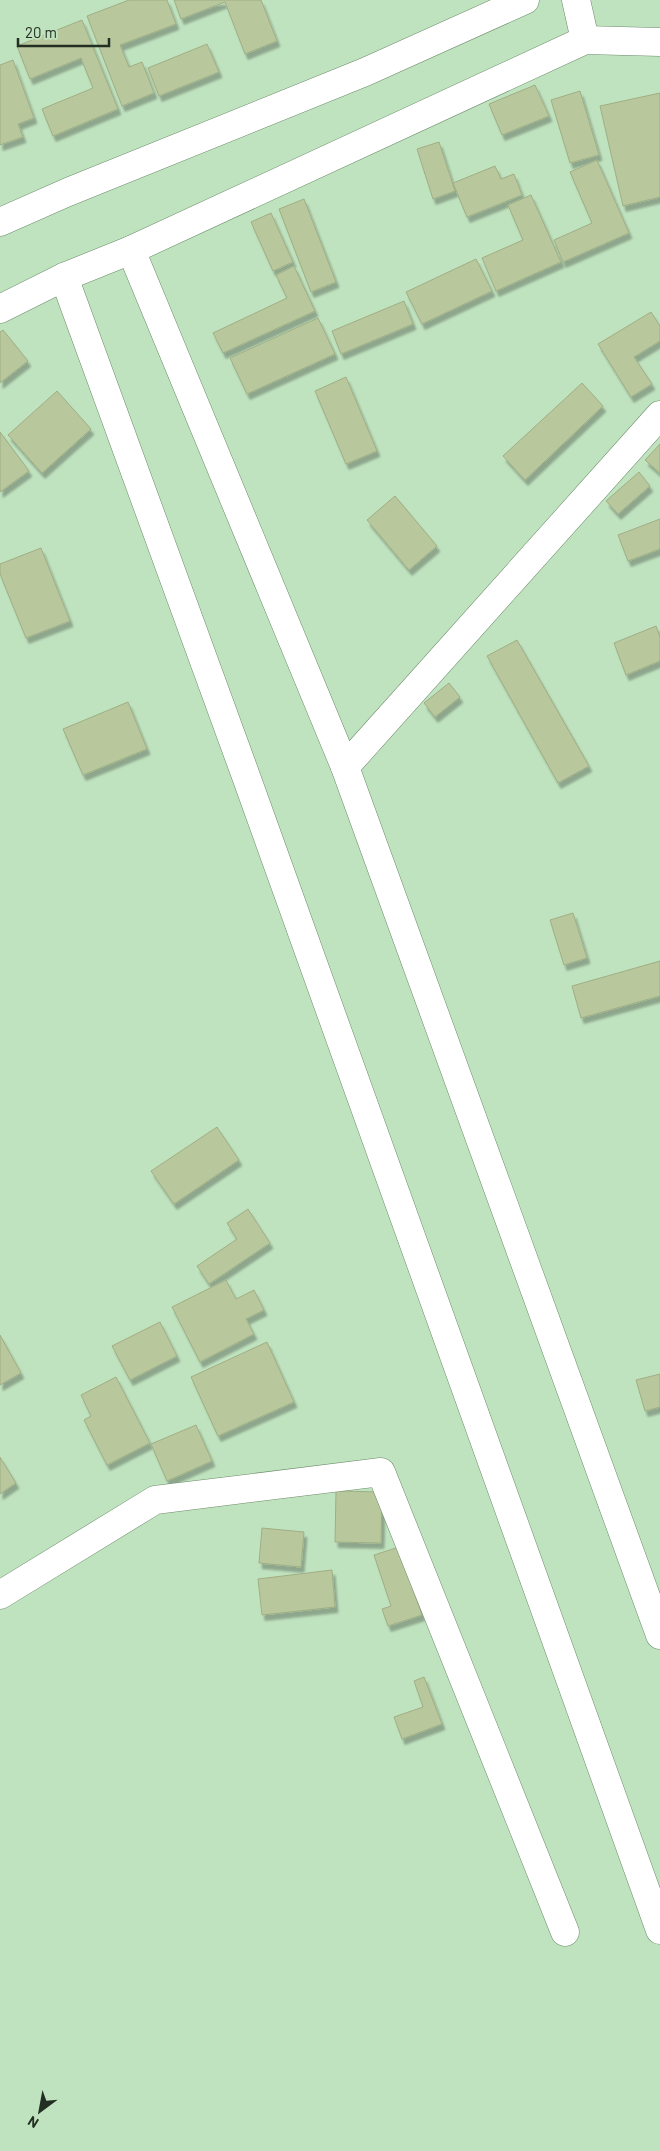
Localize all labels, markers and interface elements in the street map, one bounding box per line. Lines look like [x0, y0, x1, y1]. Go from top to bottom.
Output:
scale bar [18, 15, 109, 47]
text: 20 m [25, 23, 57, 41]
north arrow [15, 2086, 65, 2136]
text: N [24, 2113, 41, 2132]

